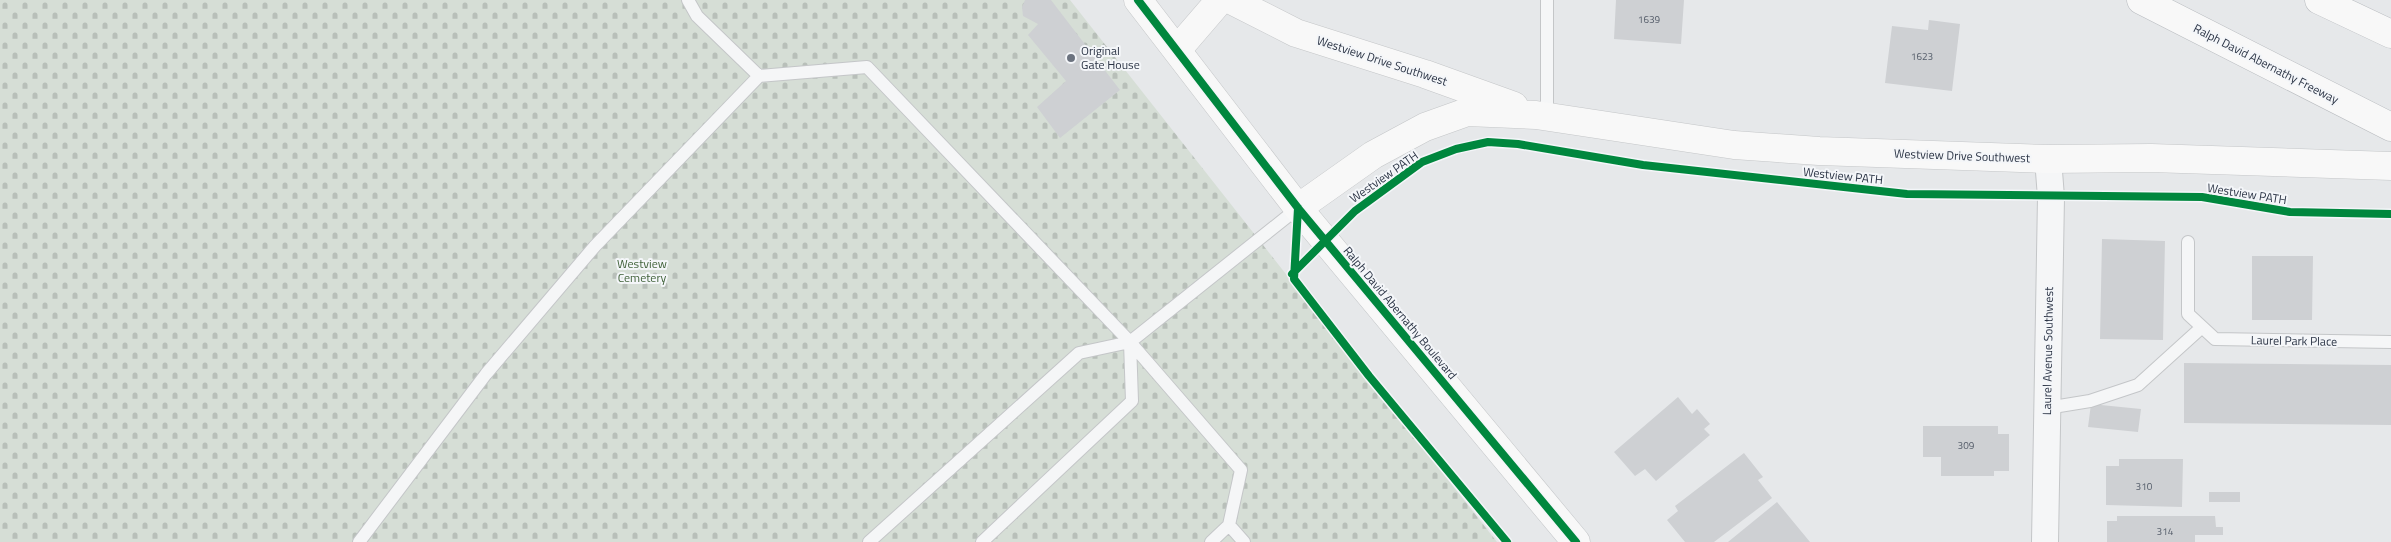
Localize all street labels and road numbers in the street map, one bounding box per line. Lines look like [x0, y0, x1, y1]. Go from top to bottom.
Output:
street label: Ralph David Abernathy Freeway [2190, 19, 2342, 109]
street label: Westview Drive Southwest [1315, 30, 1451, 91]
street label: Westview Drive Southwest [1894, 144, 2031, 167]
street label: Westview PATH [1345, 146, 1422, 207]
street label: Westview PATH [1802, 162, 1884, 189]
street label: Westview PATH [2206, 178, 2288, 209]
street label: Ralph David Abernathy Boulevard [1339, 242, 1462, 383]
street label: Laurel Avenue Southwest [2037, 286, 2058, 415]
street label: Laurel Park Place [2251, 330, 2337, 351]

